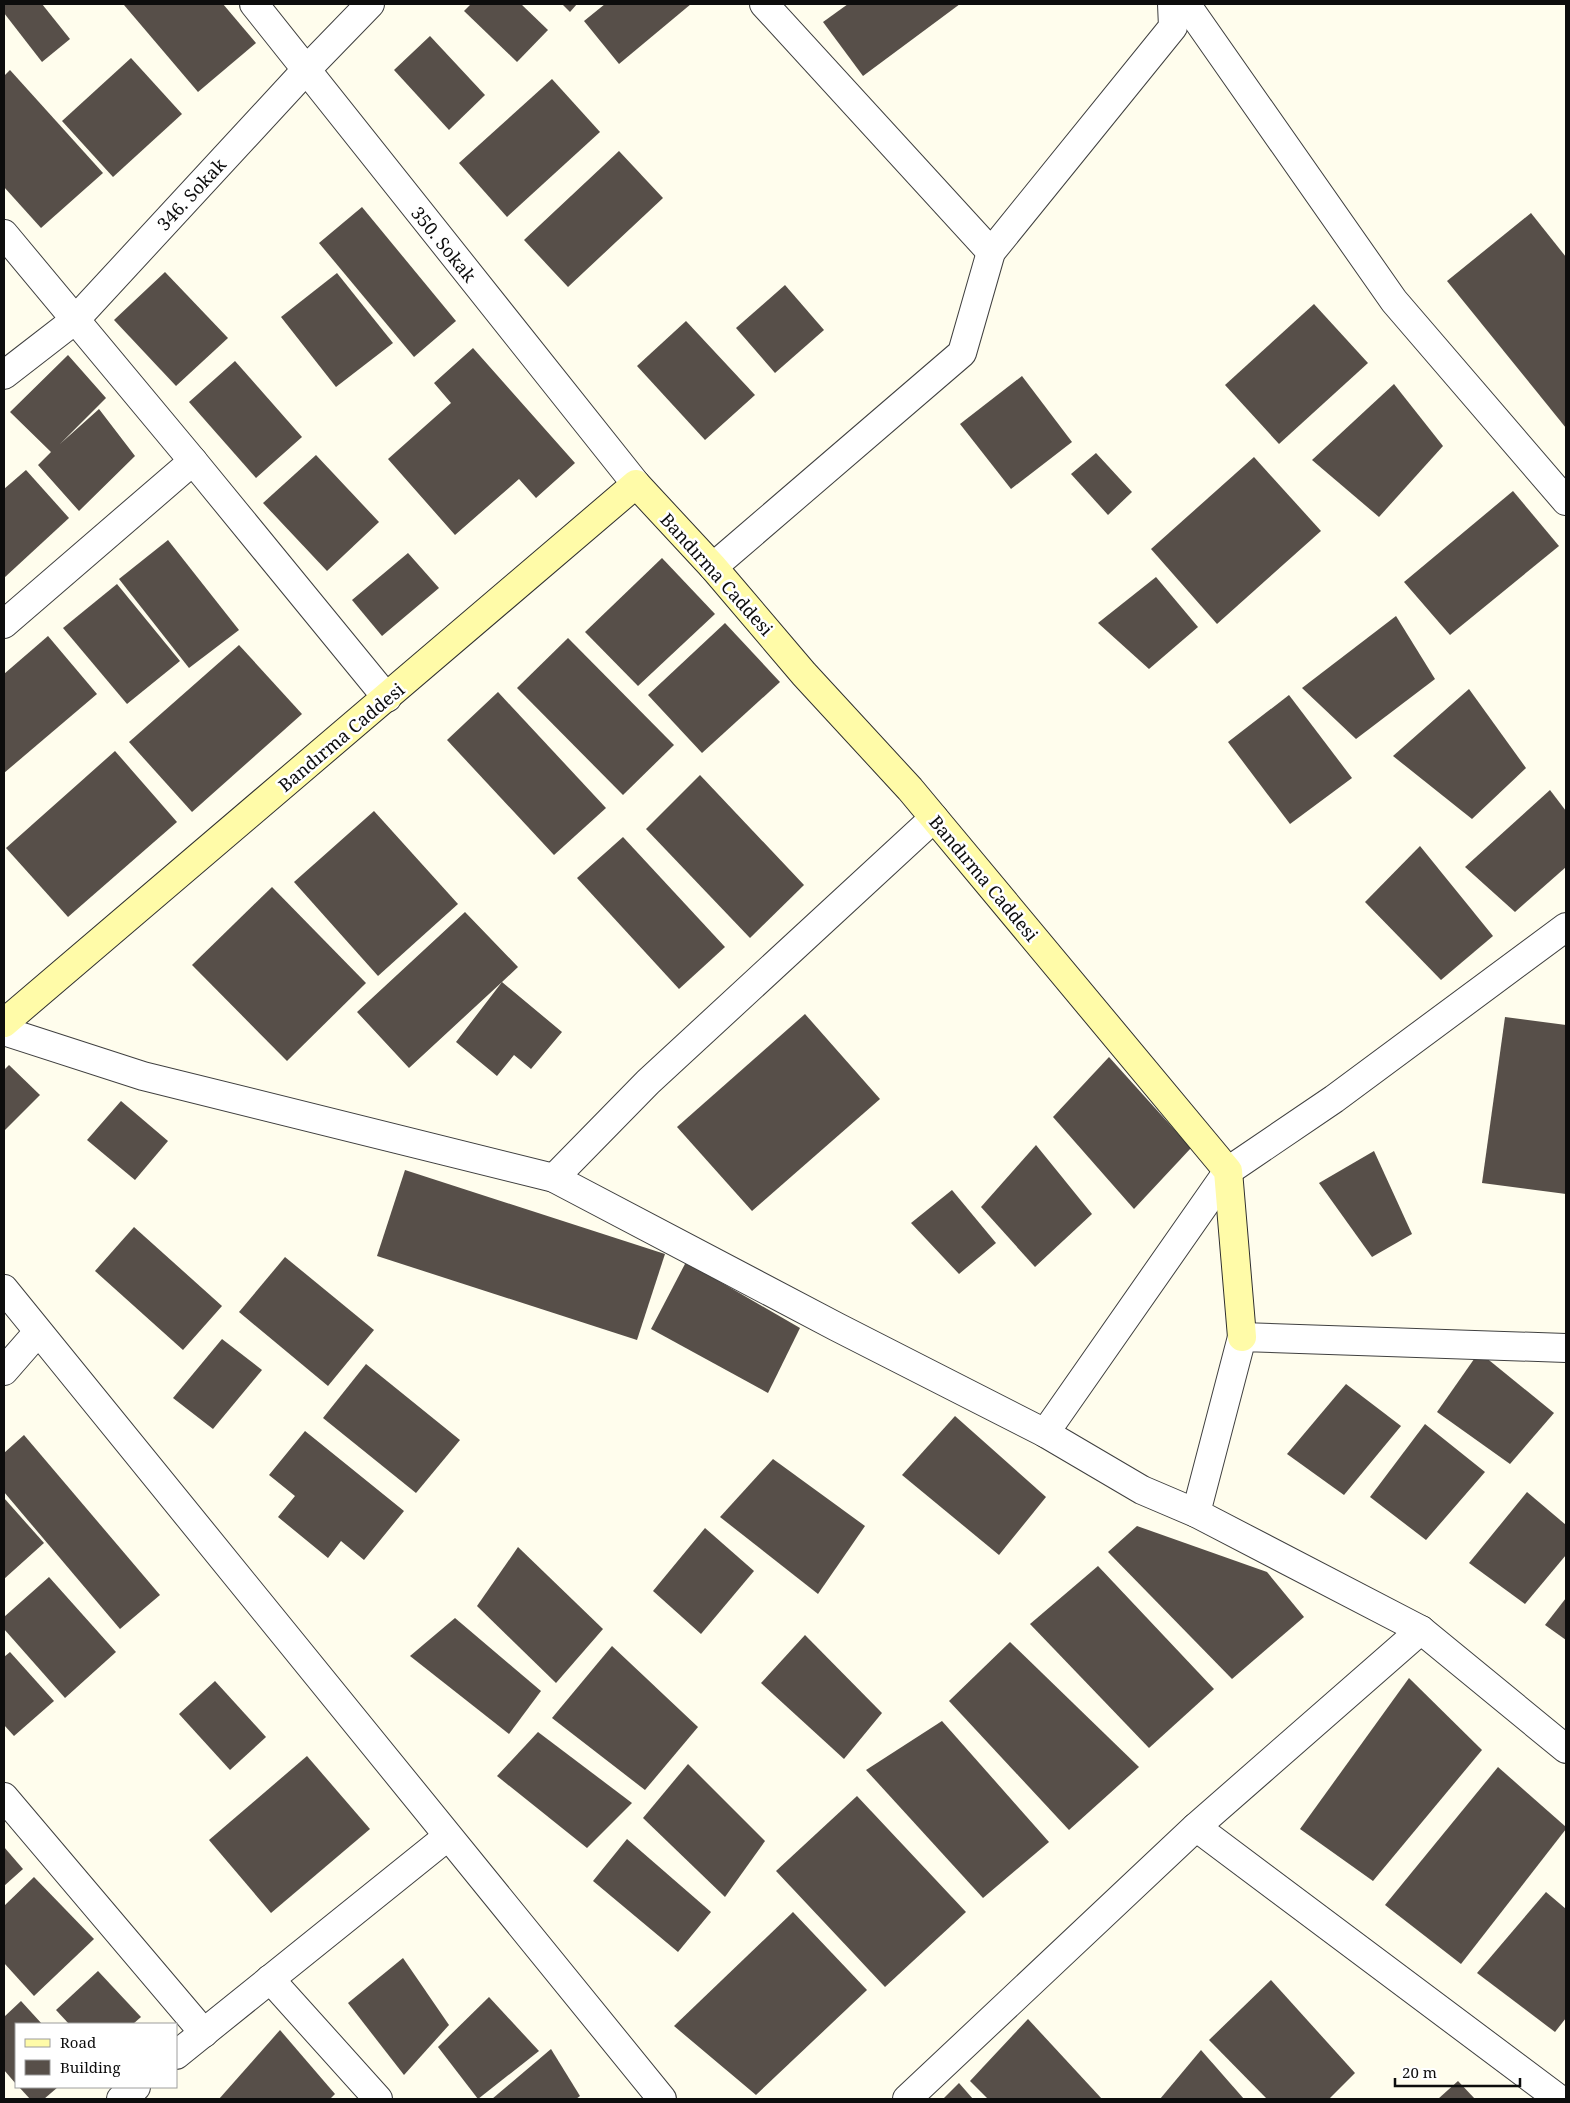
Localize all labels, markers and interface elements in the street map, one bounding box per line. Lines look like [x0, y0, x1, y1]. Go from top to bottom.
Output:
street label: 346. Sokak [151, 152, 231, 235]
street label: 350. Sokak [406, 201, 482, 287]
street label: Bandırma Caddesi [655, 507, 779, 641]
street label: Bandırma Caddesi [273, 677, 409, 797]
street label: Bandırma Caddesi [924, 810, 1044, 946]
legend [15, 2023, 178, 2088]
text: Road [60, 2032, 96, 2052]
scale bar [1395, 2056, 1520, 2088]
text: Building [60, 2057, 121, 2077]
text: 20 m [1402, 2062, 1437, 2082]

